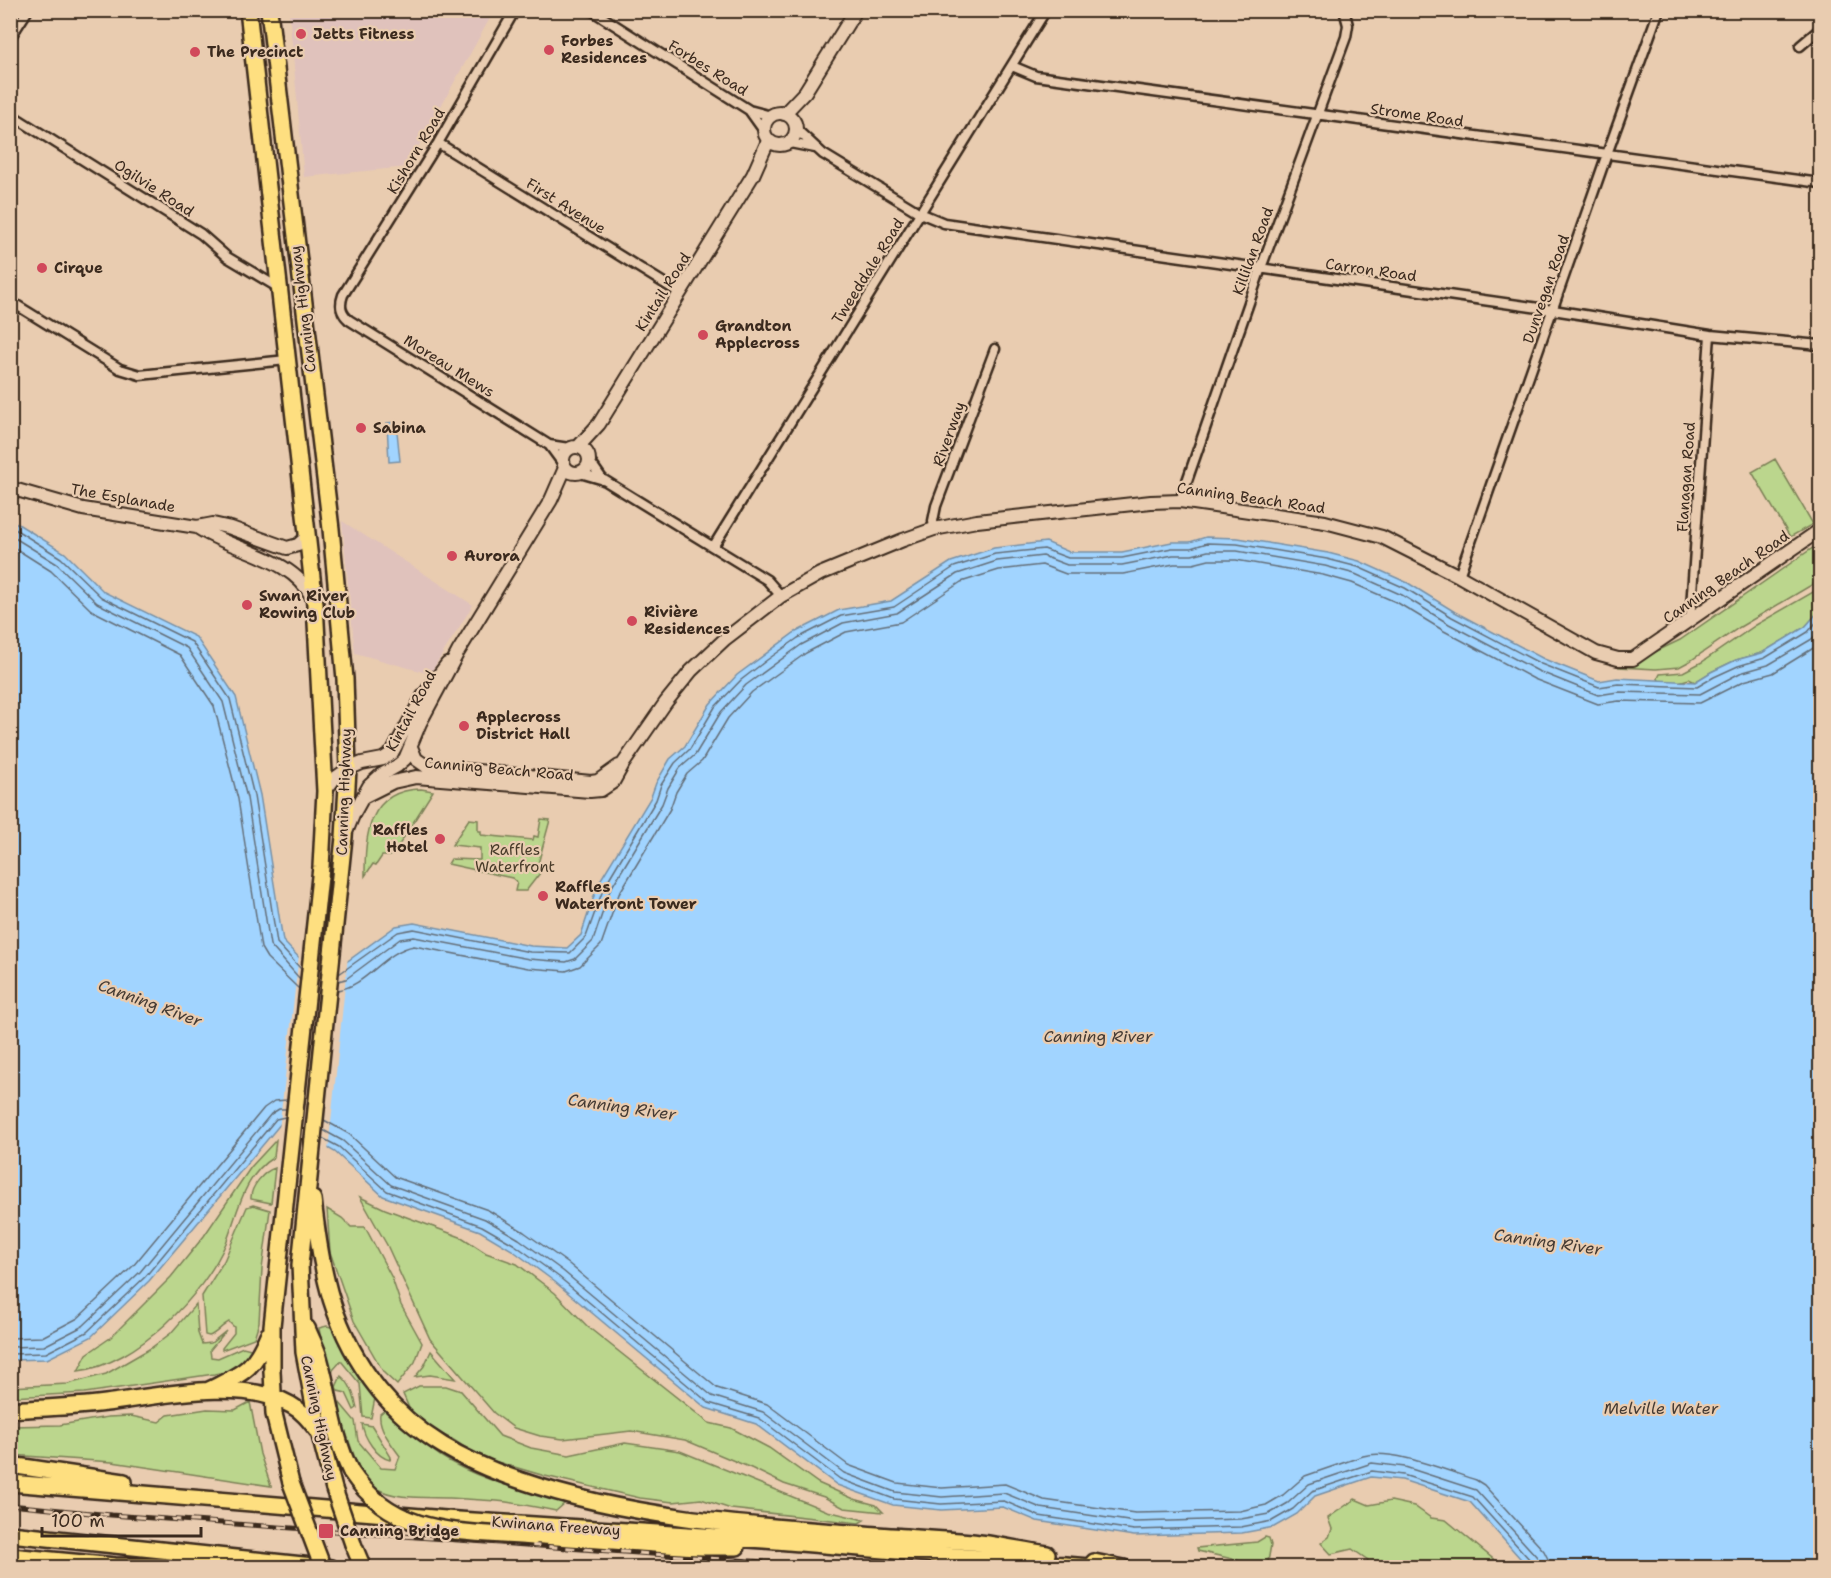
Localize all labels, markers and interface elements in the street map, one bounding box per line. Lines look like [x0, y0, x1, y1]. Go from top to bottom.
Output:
place label: Jetts Fitness [313, 24, 415, 44]
marker: Jetts Fitness [294, 27, 308, 41]
place label: Forbes Residences [561, 31, 647, 68]
street label: Forbes Road [664, 36, 752, 101]
place label: The Precinct [207, 42, 303, 62]
marker: Forbes Residences [542, 43, 556, 57]
marker: The Precinct [188, 45, 202, 59]
street label: Strome Road [1369, 99, 1465, 132]
street label: Kishorn Road [382, 104, 450, 198]
street label: Ogilvie Road [110, 155, 198, 222]
street label: First Avenue [522, 174, 610, 238]
street label: Killilan Road [1228, 204, 1278, 298]
street label: Tweeddale Road [827, 214, 909, 328]
street label: Dunvegan Road [1518, 231, 1574, 346]
street label: Canning Highway [285, 245, 321, 373]
street label: Kintail Road [631, 248, 695, 335]
street label: Carron Road [1324, 254, 1418, 286]
place label: Cirque [54, 258, 103, 278]
marker: Cirque [35, 261, 49, 275]
place label: Grandton Applecross [715, 316, 800, 353]
marker: Grandton Applecross [696, 328, 710, 342]
street label: Moreau Mews [400, 330, 498, 402]
street label: Riverway [928, 399, 970, 469]
place label: Sabina [373, 418, 427, 438]
marker: Sabina [354, 421, 368, 435]
street label: Flanagan Road [1672, 421, 1700, 533]
street label: Canning Beach Road [1175, 478, 1327, 518]
street label: The Esplanade [69, 479, 177, 517]
street label: Canning Beach Road [1659, 526, 1793, 628]
place label: Aurora [464, 546, 520, 566]
marker: Aurora [445, 549, 459, 563]
place label: Swan River Rowing Club [259, 586, 355, 623]
marker: Swan River Rowing Club [240, 598, 254, 612]
place label: Rivière Residences [644, 602, 730, 639]
marker: Rivière Residences [625, 614, 639, 628]
street label: Kintail Road [381, 666, 441, 755]
place label: Applecross District Hall [476, 707, 570, 744]
marker: Applecross District Hall [457, 719, 471, 733]
street label: Canning Highway [332, 728, 356, 856]
street label: Canning Beach Road [424, 753, 575, 786]
place label: Raffles Hotel [373, 820, 428, 857]
marker: Raffles Hotel [433, 832, 447, 846]
park label: Raffles Waterfront [475, 840, 555, 877]
place label: Raffles Waterfront Tower [555, 877, 697, 914]
marker: Raffles Waterfront Tower [536, 889, 550, 903]
water label: Canning River [95, 974, 205, 1032]
water label: Canning River [1043, 1026, 1153, 1047]
water label: Canning River [567, 1089, 678, 1125]
water label: Canning River [1493, 1224, 1604, 1260]
street label: Canning Highway [296, 1354, 342, 1482]
water label: Melville Water [1604, 1398, 1719, 1419]
scale bar [42, 1500, 201, 1538]
text: 100 m [51, 1509, 105, 1533]
street label: Kwinana Freeway [491, 1512, 621, 1540]
place label: Canning Bridge [340, 1521, 459, 1541]
marker: Canning Bridge [317, 1522, 335, 1540]

